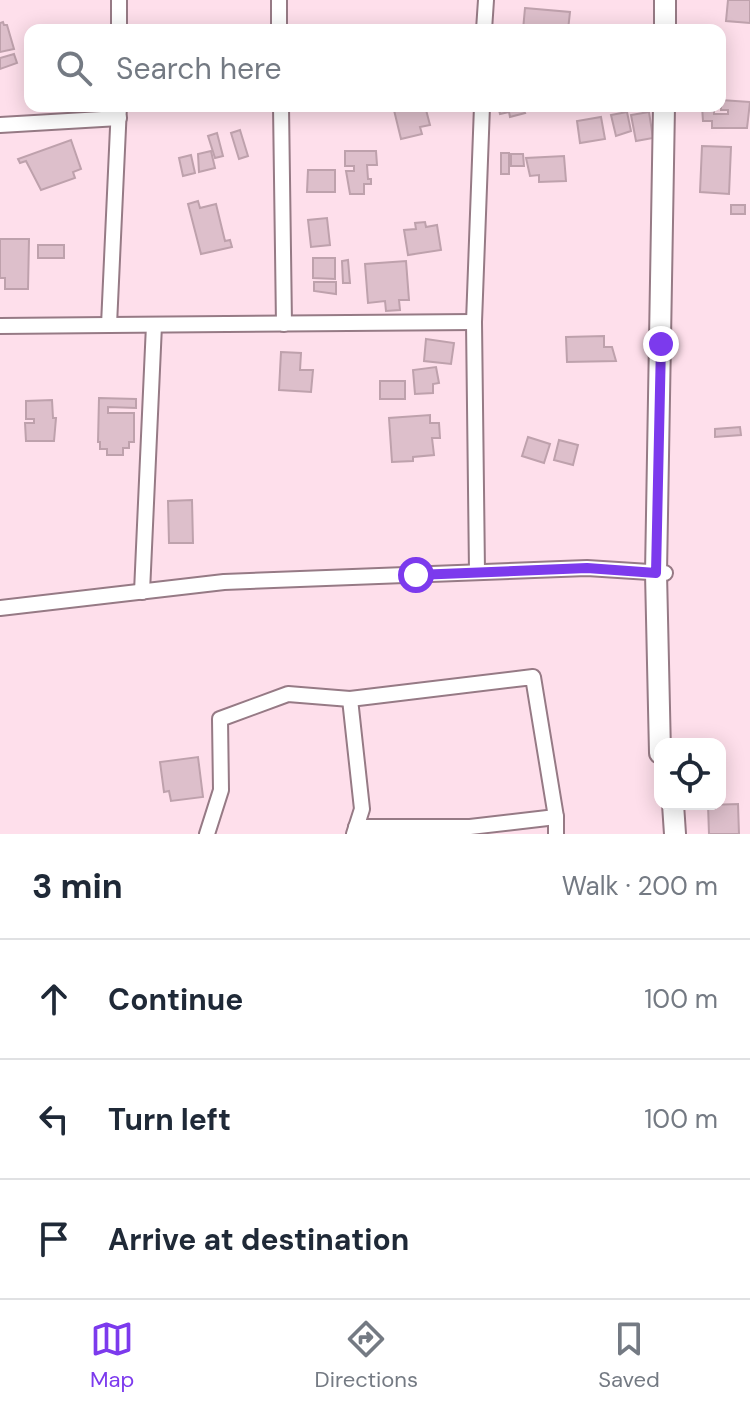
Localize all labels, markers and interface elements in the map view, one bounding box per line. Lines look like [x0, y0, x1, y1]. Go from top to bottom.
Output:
search box [24, 24, 726, 112]
icon: search [52, 46, 96, 90]
text: Search here [116, 49, 282, 88]
route end [643, 326, 679, 362]
route start [398, 557, 434, 593]
map controls [654, 738, 726, 810]
button: locate [654, 738, 726, 810]
text: 3 min [32, 864, 123, 909]
text: Walk · 200 m [562, 869, 718, 903]
icon: ahead [32, 977, 76, 1021]
text: Continue [108, 980, 243, 1019]
text: 100 m [644, 982, 718, 1016]
icon: left [32, 1097, 76, 1141]
text: Turn left [108, 1100, 231, 1139]
text: 100 m [644, 1102, 718, 1136]
icon: arrive [32, 1217, 76, 1261]
text: Arrive at destination [108, 1220, 409, 1259]
tab: Map [90, 1317, 134, 1394]
tab: Directions [315, 1317, 418, 1394]
tab: Saved [598, 1317, 660, 1394]

